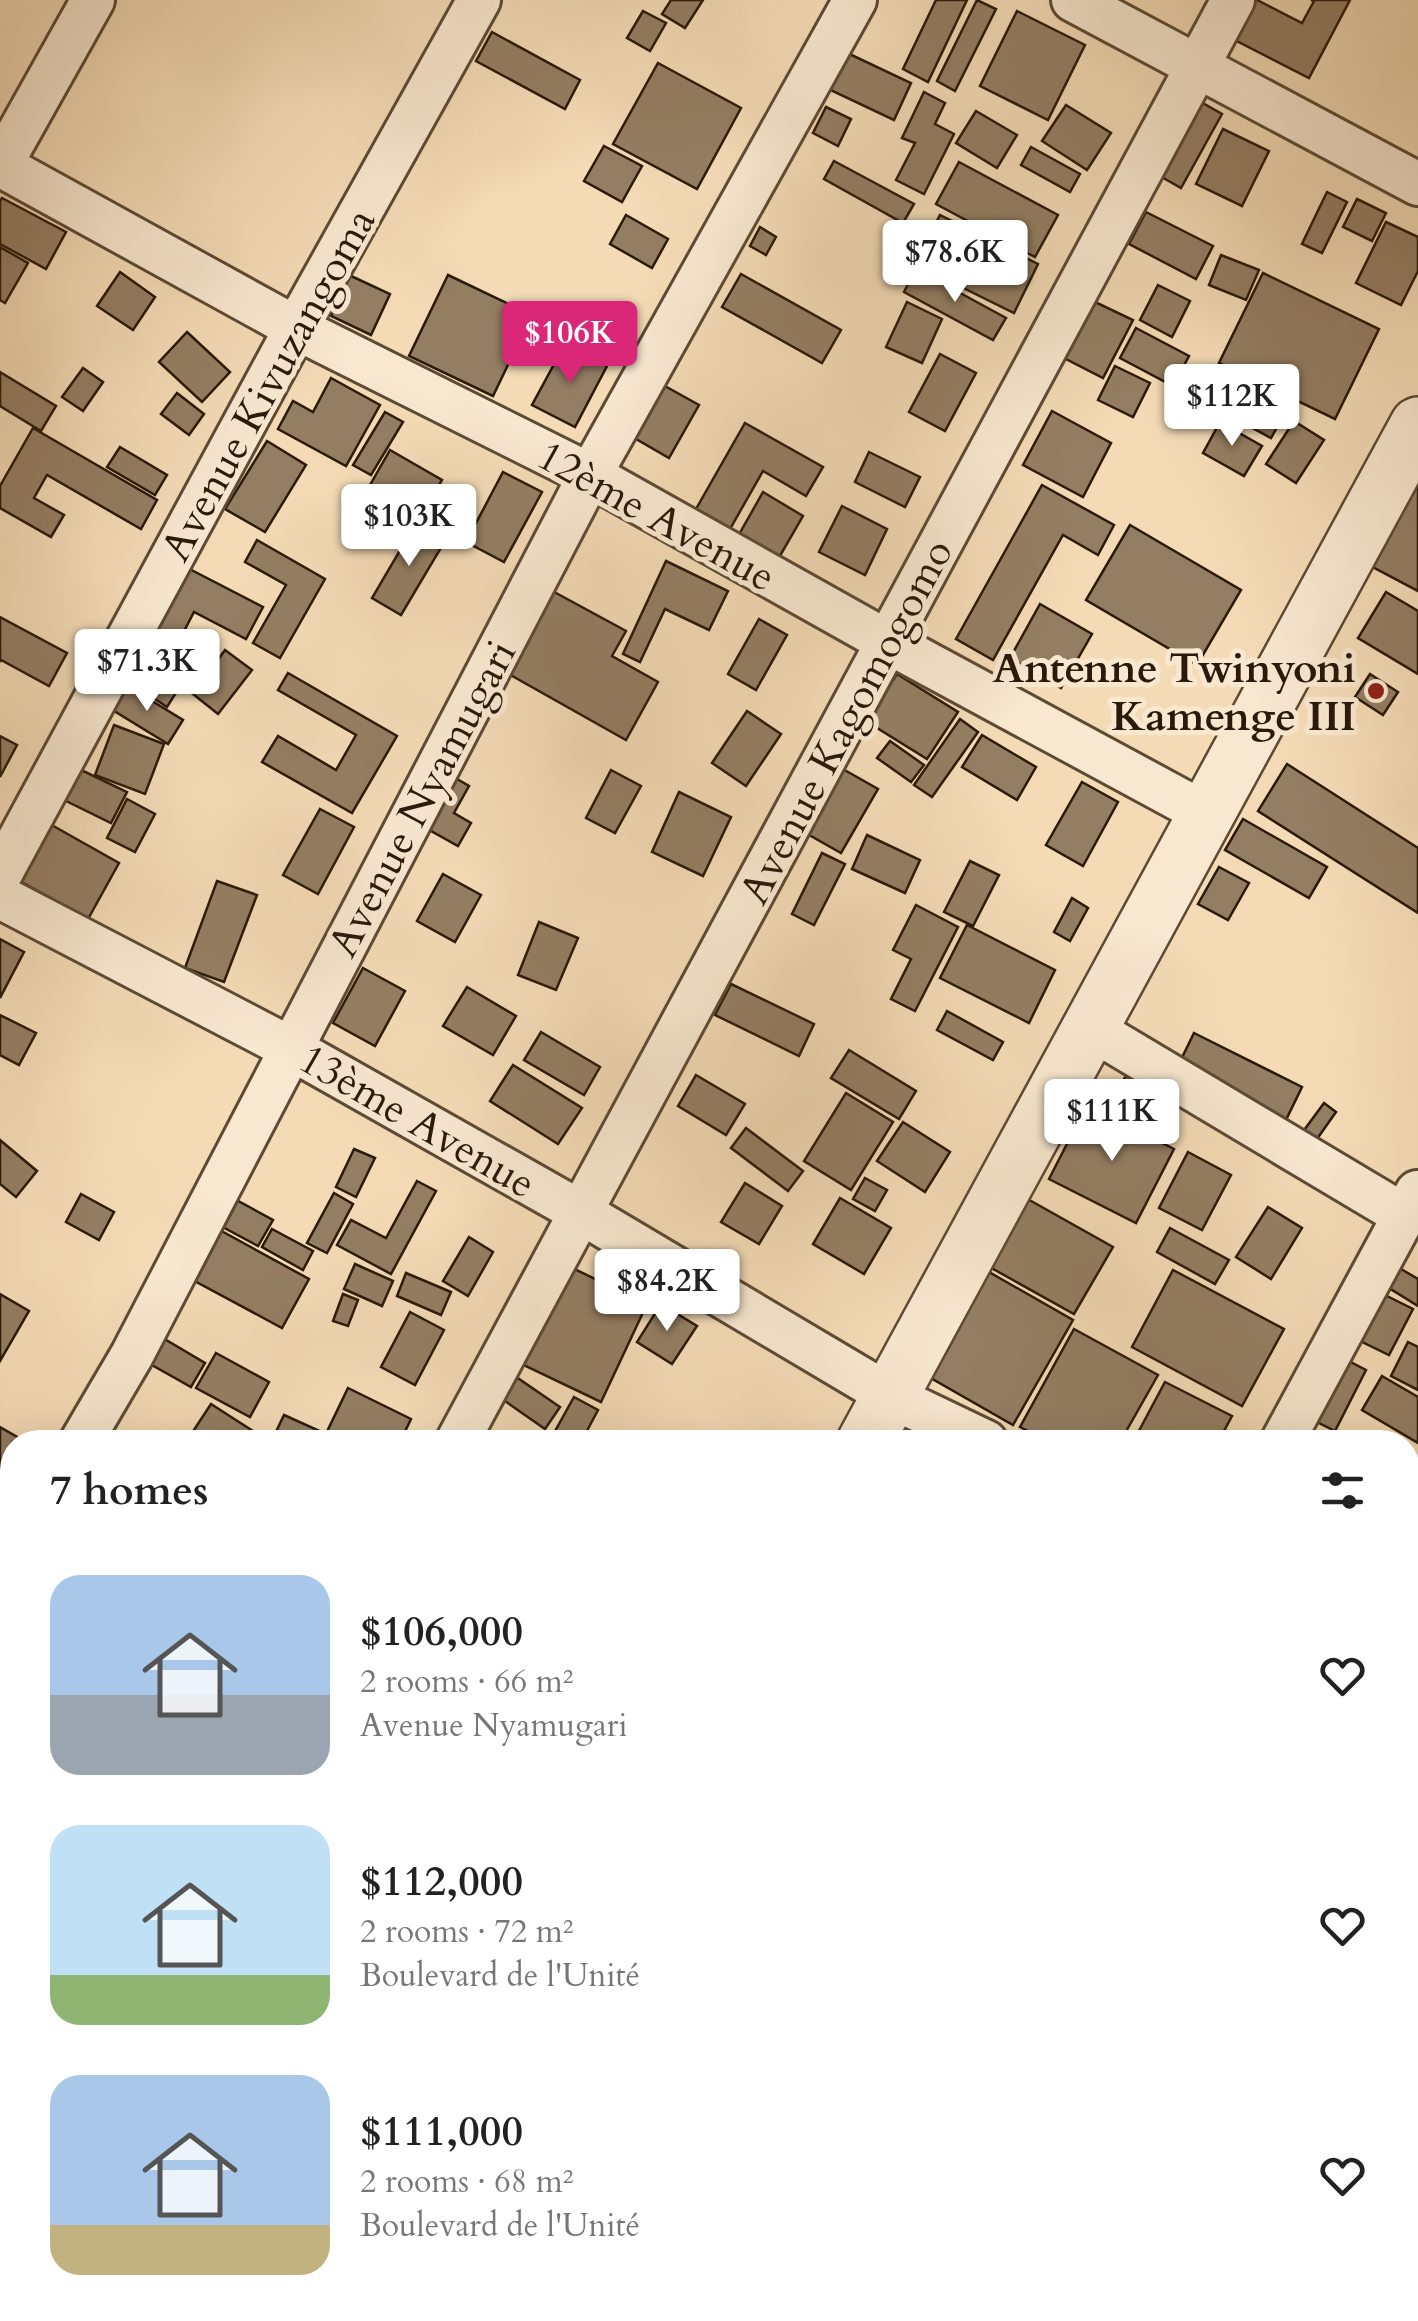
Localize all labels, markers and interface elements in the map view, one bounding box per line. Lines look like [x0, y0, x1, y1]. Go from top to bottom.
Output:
street label: Avenue Kivuzangoma [148, 198, 389, 572]
pin: $78.6K [874, 220, 1036, 305]
text: $78.6K [905, 230, 1005, 274]
pin: $106K [500, 301, 640, 386]
text: $106K [524, 311, 616, 355]
pin: $112K [1162, 364, 1302, 449]
text: $112K [1186, 374, 1278, 418]
street label: 12ème Avenue [527, 427, 786, 605]
pin: $103K [339, 484, 479, 569]
text: $103K [363, 494, 455, 538]
street label: Avenue Kagomogomo [726, 529, 967, 914]
pin: $71.3K [66, 629, 228, 714]
street label: Avenue Nyamugari [315, 630, 530, 967]
text: $71.3K [97, 639, 197, 683]
place label: Antenne Twinyoni Kamenge III [992, 640, 1356, 745]
marker: Antenne Twinyoni Kamenge III [1365, 680, 1387, 702]
street label: 13ème Avenue [289, 1031, 546, 1212]
pin: $111K [1042, 1079, 1182, 1164]
text: $111K [1066, 1089, 1158, 1133]
pin: $84.2K [586, 1249, 748, 1334]
text: $84.2K [617, 1259, 717, 1303]
text: 7 homes [50, 1462, 208, 1519]
icon: filters [1315, 1463, 1370, 1518]
text: $106,000 [360, 1603, 523, 1660]
icon: home [130, 1615, 250, 1735]
icon: heart [1315, 1648, 1370, 1703]
text: 2 rooms · 66 m² [360, 1660, 573, 1704]
text: Avenue Nyamugari [360, 1704, 627, 1748]
text: $112,000 [360, 1853, 523, 1910]
icon: home [130, 1865, 250, 1985]
icon: heart [1315, 1898, 1370, 1953]
text: 2 rooms · 72 m² [360, 1910, 573, 1954]
text: Boulevard de l'Unité [360, 1954, 640, 1998]
text: $111,000 [360, 2103, 523, 2160]
icon: home [130, 2115, 250, 2235]
icon: heart [1315, 2148, 1370, 2203]
text: 2 rooms · 68 m² [360, 2160, 573, 2204]
text: Boulevard de l'Unité [360, 2204, 640, 2248]

